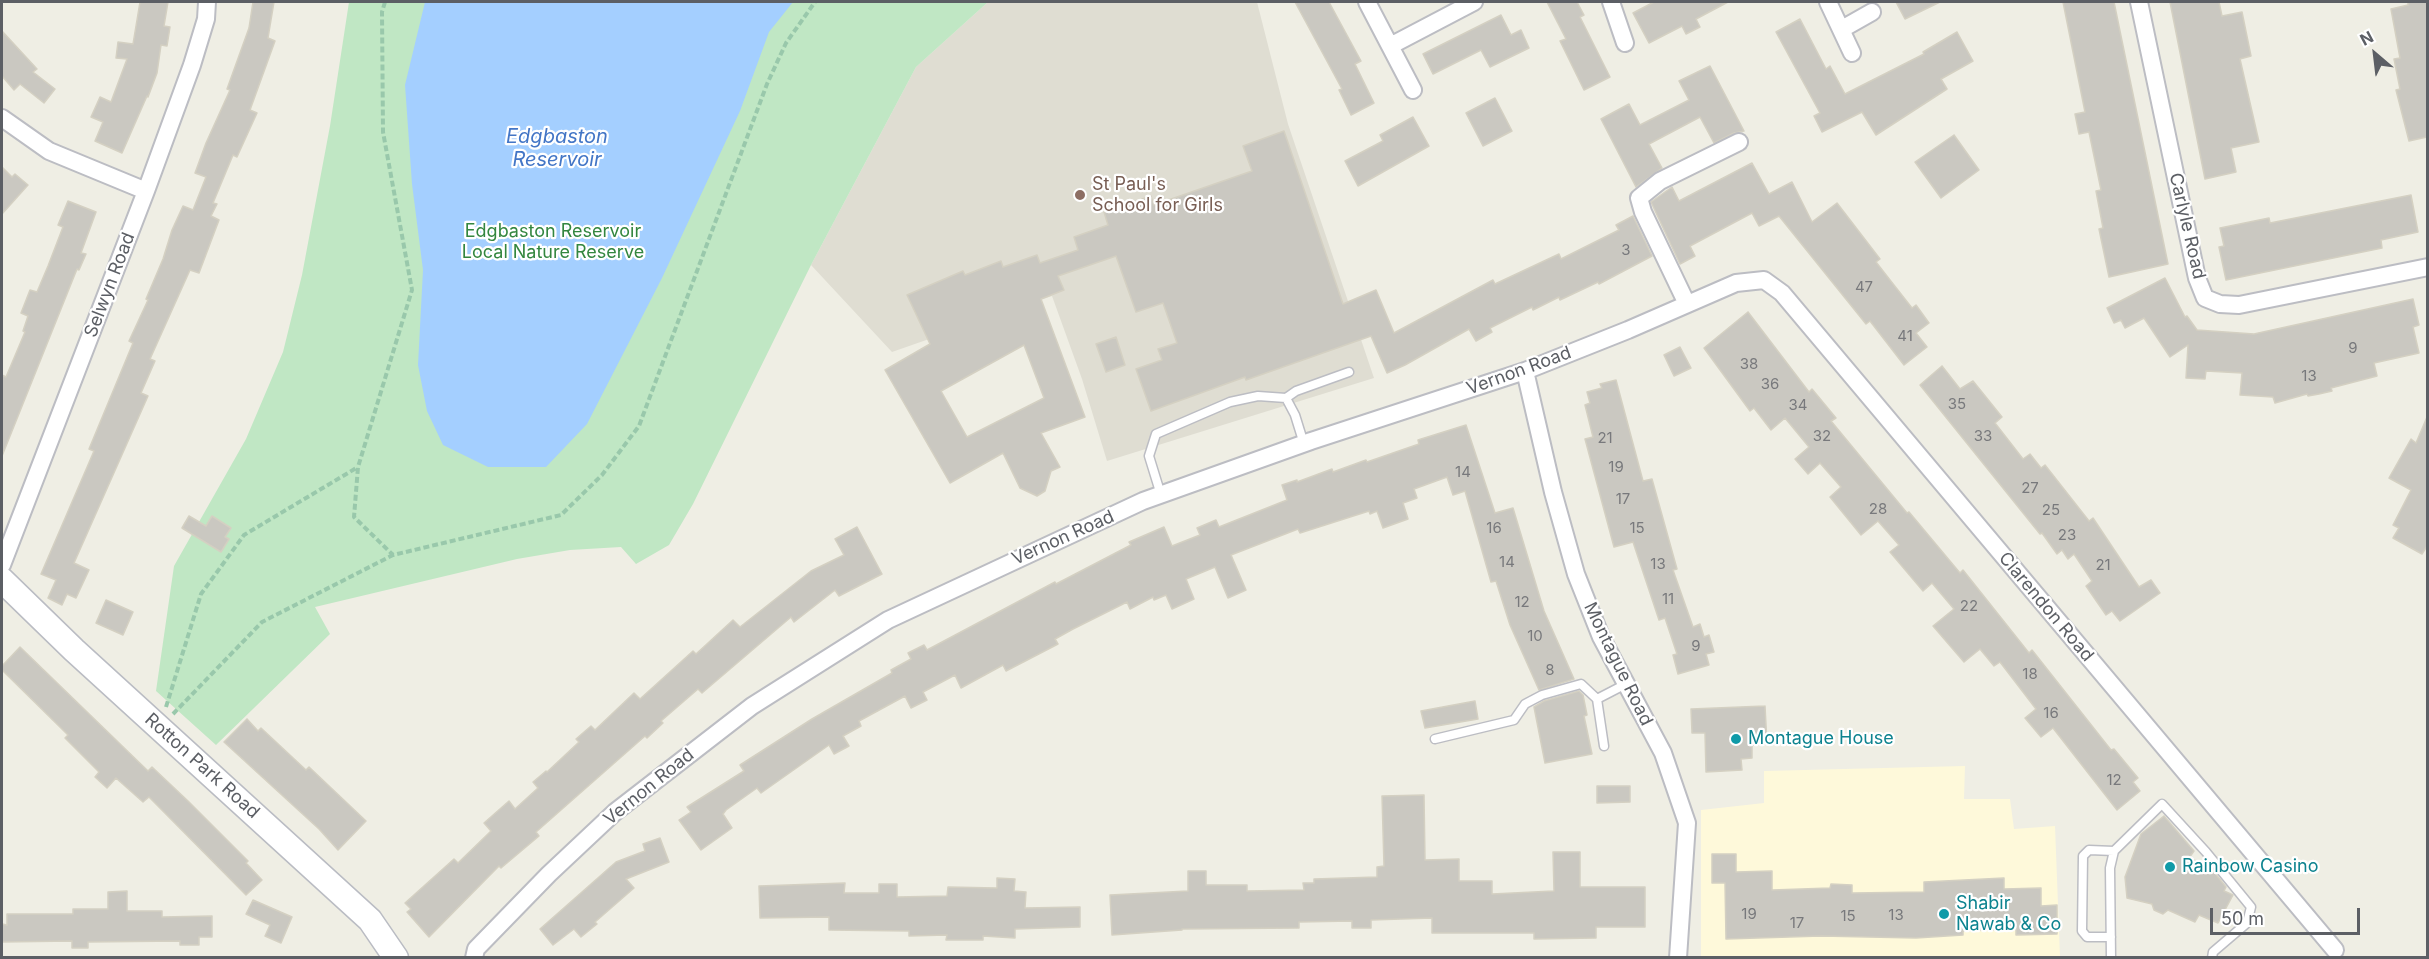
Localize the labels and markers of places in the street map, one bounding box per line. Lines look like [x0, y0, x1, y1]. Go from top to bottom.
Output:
place label: St Paul's School for Girls [1092, 174, 1223, 216]
marker: St Paul's School for Girls [1073, 188, 1087, 202]
place label: Montague House [1748, 728, 1894, 750]
marker: Montague House [1729, 732, 1743, 746]
place label: Rainbow Casino [2182, 856, 2318, 878]
marker: Rainbow Casino [2163, 860, 2177, 874]
place label: Shabir Nawab & Co [1956, 893, 2061, 936]
marker: Shabir Nawab & Co [1937, 907, 1951, 921]

